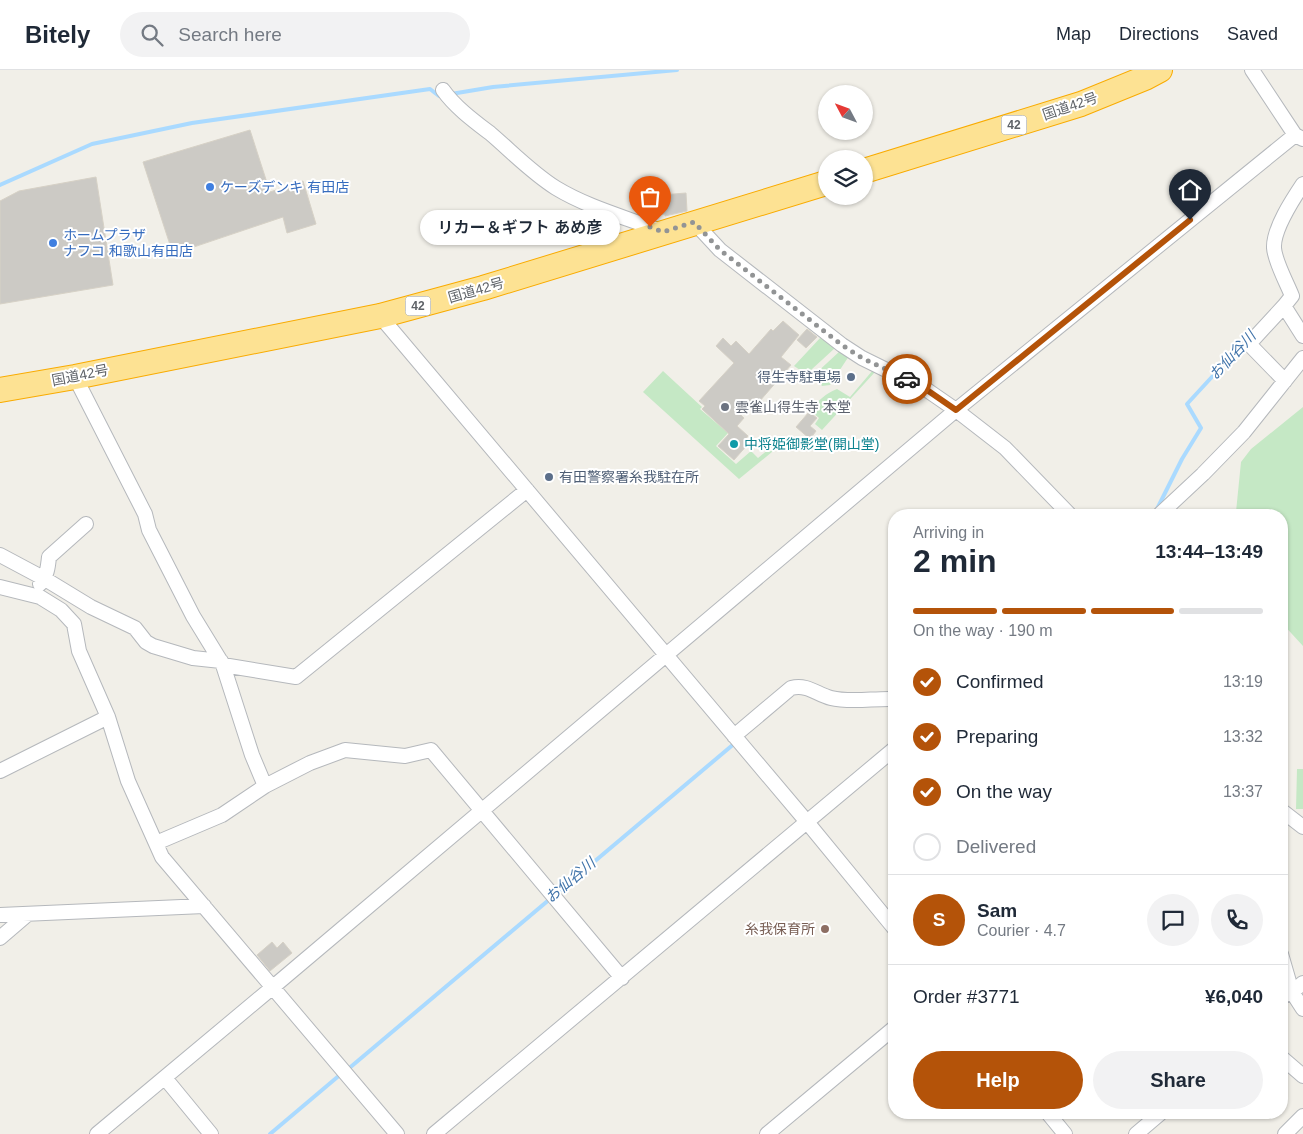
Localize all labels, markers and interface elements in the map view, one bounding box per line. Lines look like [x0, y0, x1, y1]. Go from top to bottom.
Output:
search box [120, 12, 470, 57]
text: Bitely [25, 21, 90, 48]
icon: search [138, 21, 166, 49]
text: Search here [178, 24, 282, 45]
text: Map [1056, 24, 1091, 44]
text: Directions [1119, 24, 1199, 44]
text: Saved [1227, 24, 1278, 44]
north arrow [818, 85, 872, 140]
map controls [818, 85, 873, 205]
street label: 国道42号 [1040, 89, 1100, 123]
road number: 42 [1002, 116, 1026, 134]
button: layers [818, 150, 873, 205]
pin [1169, 169, 1211, 220]
pin [629, 176, 671, 227]
icon: home [1176, 176, 1204, 204]
place label: ケーズデンキ 有田店 [220, 179, 349, 195]
marker: ケーズデンキ 有田店 [204, 181, 216, 193]
icon: bag [636, 183, 664, 211]
callout: リカー＆ギフト あめ彦 [420, 210, 620, 244]
text: リカー＆ギフト あめ彦 [438, 219, 602, 236]
place label: ホームプラザ ナフコ 和歌山有田店 [63, 227, 193, 259]
marker: ホームプラザ ナフコ 和歌山有田店 [47, 237, 59, 249]
street label: 国道42号 [446, 274, 506, 306]
road number: 42 [406, 297, 430, 316]
water label: お仙谷川 [1205, 326, 1260, 383]
courier [882, 354, 932, 404]
street label: 国道42号 [50, 362, 110, 388]
icon: car [893, 365, 921, 393]
place label: 得生寺駐車場 [757, 369, 841, 385]
marker: 得生寺駐車場 [845, 371, 857, 383]
place label: 雲雀山得生寺 本堂 [735, 399, 851, 415]
marker: 雲雀山得生寺 本堂 [719, 401, 731, 413]
place label: 中将姫御影堂(開山堂) [744, 436, 879, 452]
marker: 中将姫御影堂(開山堂) [728, 438, 740, 450]
place label: 有田警察署糸我駐在所 [559, 469, 699, 485]
marker: 有田警察署糸我駐在所 [543, 471, 555, 483]
text: Arriving in [913, 524, 984, 541]
text: 13:44–13:49 [1155, 541, 1263, 562]
text: 2 min [913, 543, 997, 579]
text: On the way · 190 m [913, 622, 1053, 639]
icon: check [913, 668, 941, 696]
text: Confirmed [956, 671, 1044, 692]
text: 13:19 [1223, 673, 1263, 690]
icon: check [913, 723, 941, 751]
text: Preparing [956, 726, 1038, 747]
text: 13:32 [1223, 728, 1263, 745]
icon: check [913, 778, 941, 806]
text: On the way [956, 781, 1052, 802]
text: 13:37 [1223, 783, 1263, 800]
text: Delivered [956, 836, 1036, 857]
water label: お仙谷川 [542, 853, 600, 906]
button: chat [1147, 894, 1199, 946]
button: phone [1211, 894, 1263, 946]
text: Sam [977, 900, 1017, 921]
text: S [933, 909, 945, 930]
place label: 糸我保育所 [745, 921, 815, 937]
text: Courier · 4.7 [977, 922, 1066, 939]
marker: 糸我保育所 [819, 923, 831, 935]
text: Order #3771 [913, 986, 1020, 1007]
text: ¥6,040 [1205, 986, 1263, 1007]
button: Help [913, 1051, 1083, 1109]
button: Share [1093, 1051, 1263, 1109]

